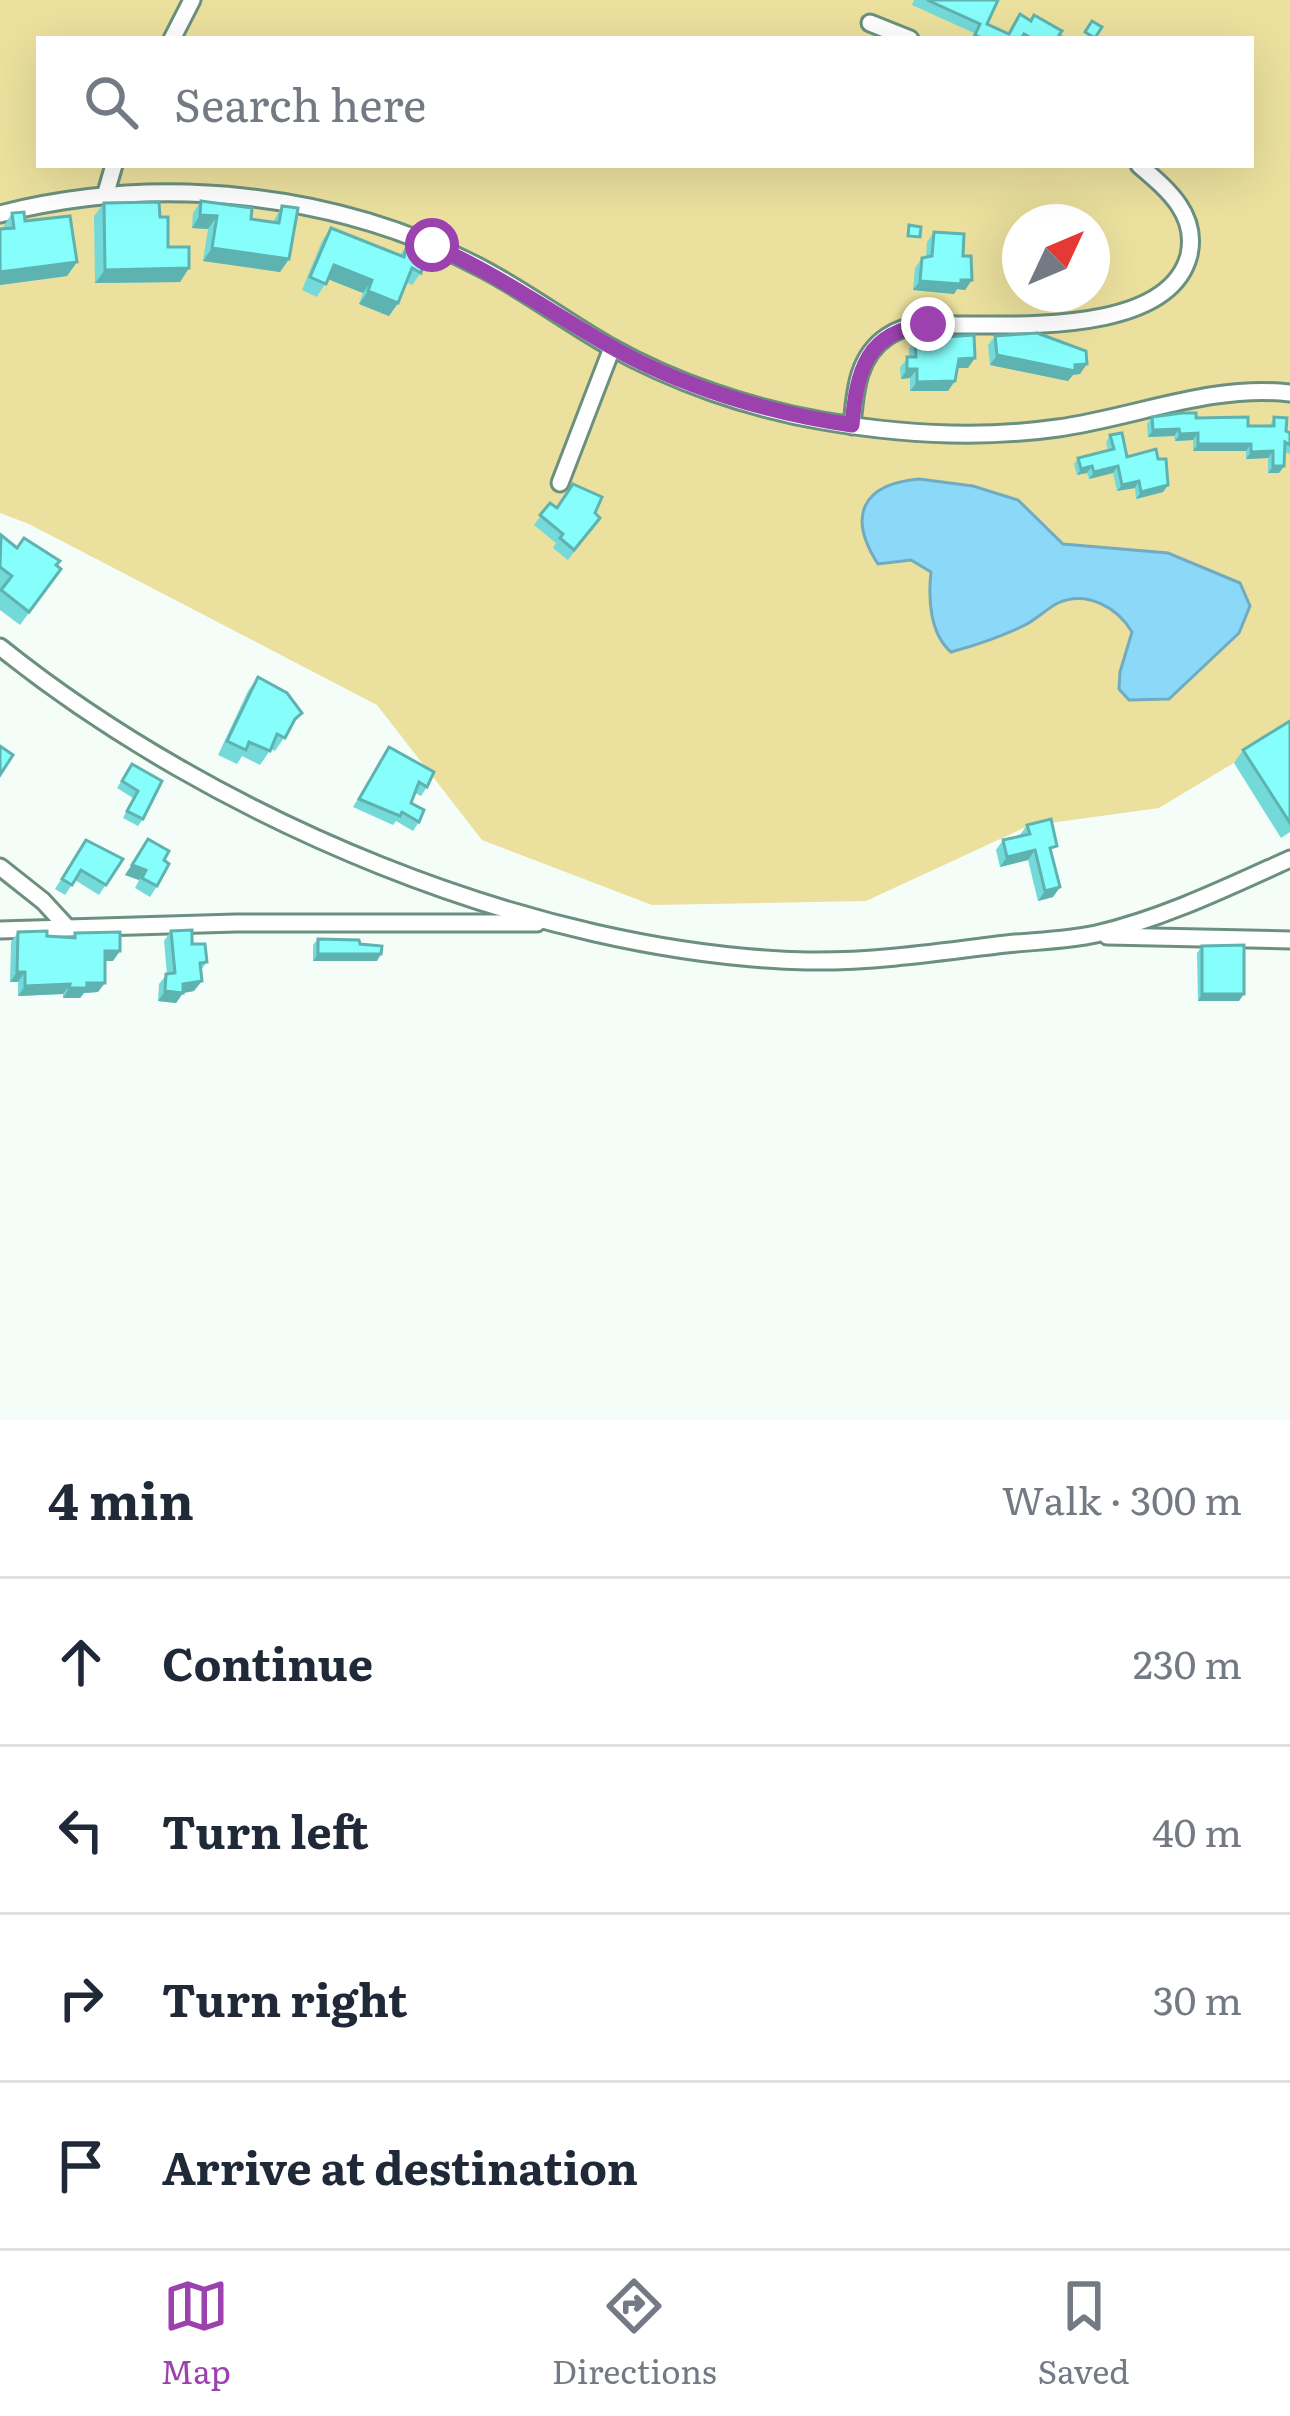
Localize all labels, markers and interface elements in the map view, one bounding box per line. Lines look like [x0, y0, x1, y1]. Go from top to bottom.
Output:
search box [36, 36, 1254, 168]
icon: search [78, 69, 144, 135]
text: Search here [174, 69, 426, 136]
north arrow [1002, 204, 1110, 312]
route start [405, 218, 459, 272]
route end [901, 297, 955, 351]
text: 4 min [48, 1460, 194, 1536]
text: Walk · 300 m [1002, 1469, 1242, 1527]
text: Continue [162, 1628, 373, 1695]
icon: ahead [48, 1629, 114, 1695]
text: 230 m [1133, 1633, 1242, 1691]
text: Turn left [162, 1796, 369, 1863]
icon: left [48, 1797, 114, 1863]
text: 40 m [1152, 1801, 1242, 1859]
text: Turn right [162, 1964, 408, 2031]
icon: right [48, 1965, 114, 2031]
text: 30 m [1153, 1969, 1242, 2027]
text: Arrive at destination [162, 2132, 638, 2199]
icon: arrive [48, 2133, 114, 2199]
tab: Map [160, 2273, 231, 2394]
tab: Directions [552, 2273, 717, 2394]
tab: Saved [1038, 2273, 1130, 2394]

